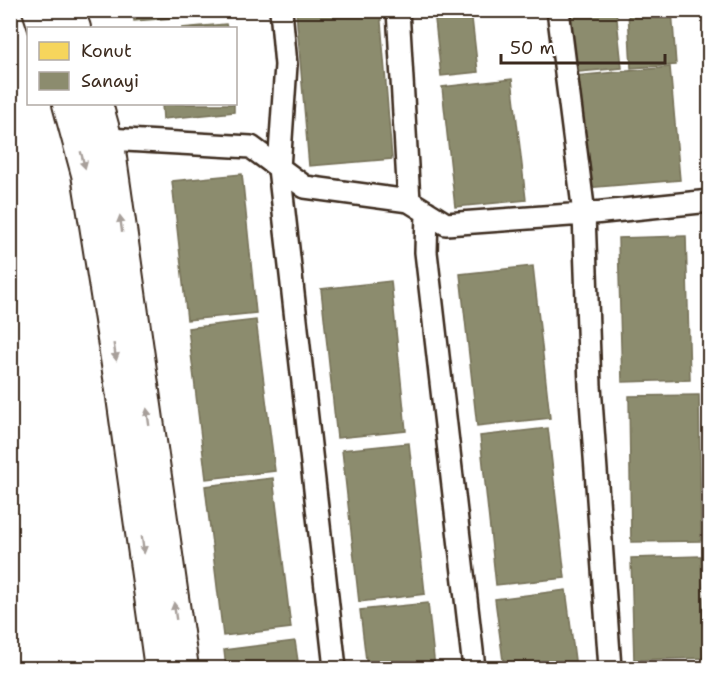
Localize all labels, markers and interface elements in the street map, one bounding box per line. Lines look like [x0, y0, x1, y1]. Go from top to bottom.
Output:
legend [27, 27, 237, 105]
scale bar [501, 27, 664, 65]
text: 50 m [510, 36, 555, 60]
text: Konut [81, 39, 132, 63]
text: Sanayi [81, 69, 139, 93]
one-way arrow [79, 151, 89, 169]
one-way arrow [116, 215, 125, 234]
one-way arrow [111, 343, 120, 362]
one-way arrow [144, 408, 153, 427]
one-way arrow [138, 536, 147, 555]
one-way arrow [170, 601, 179, 620]

